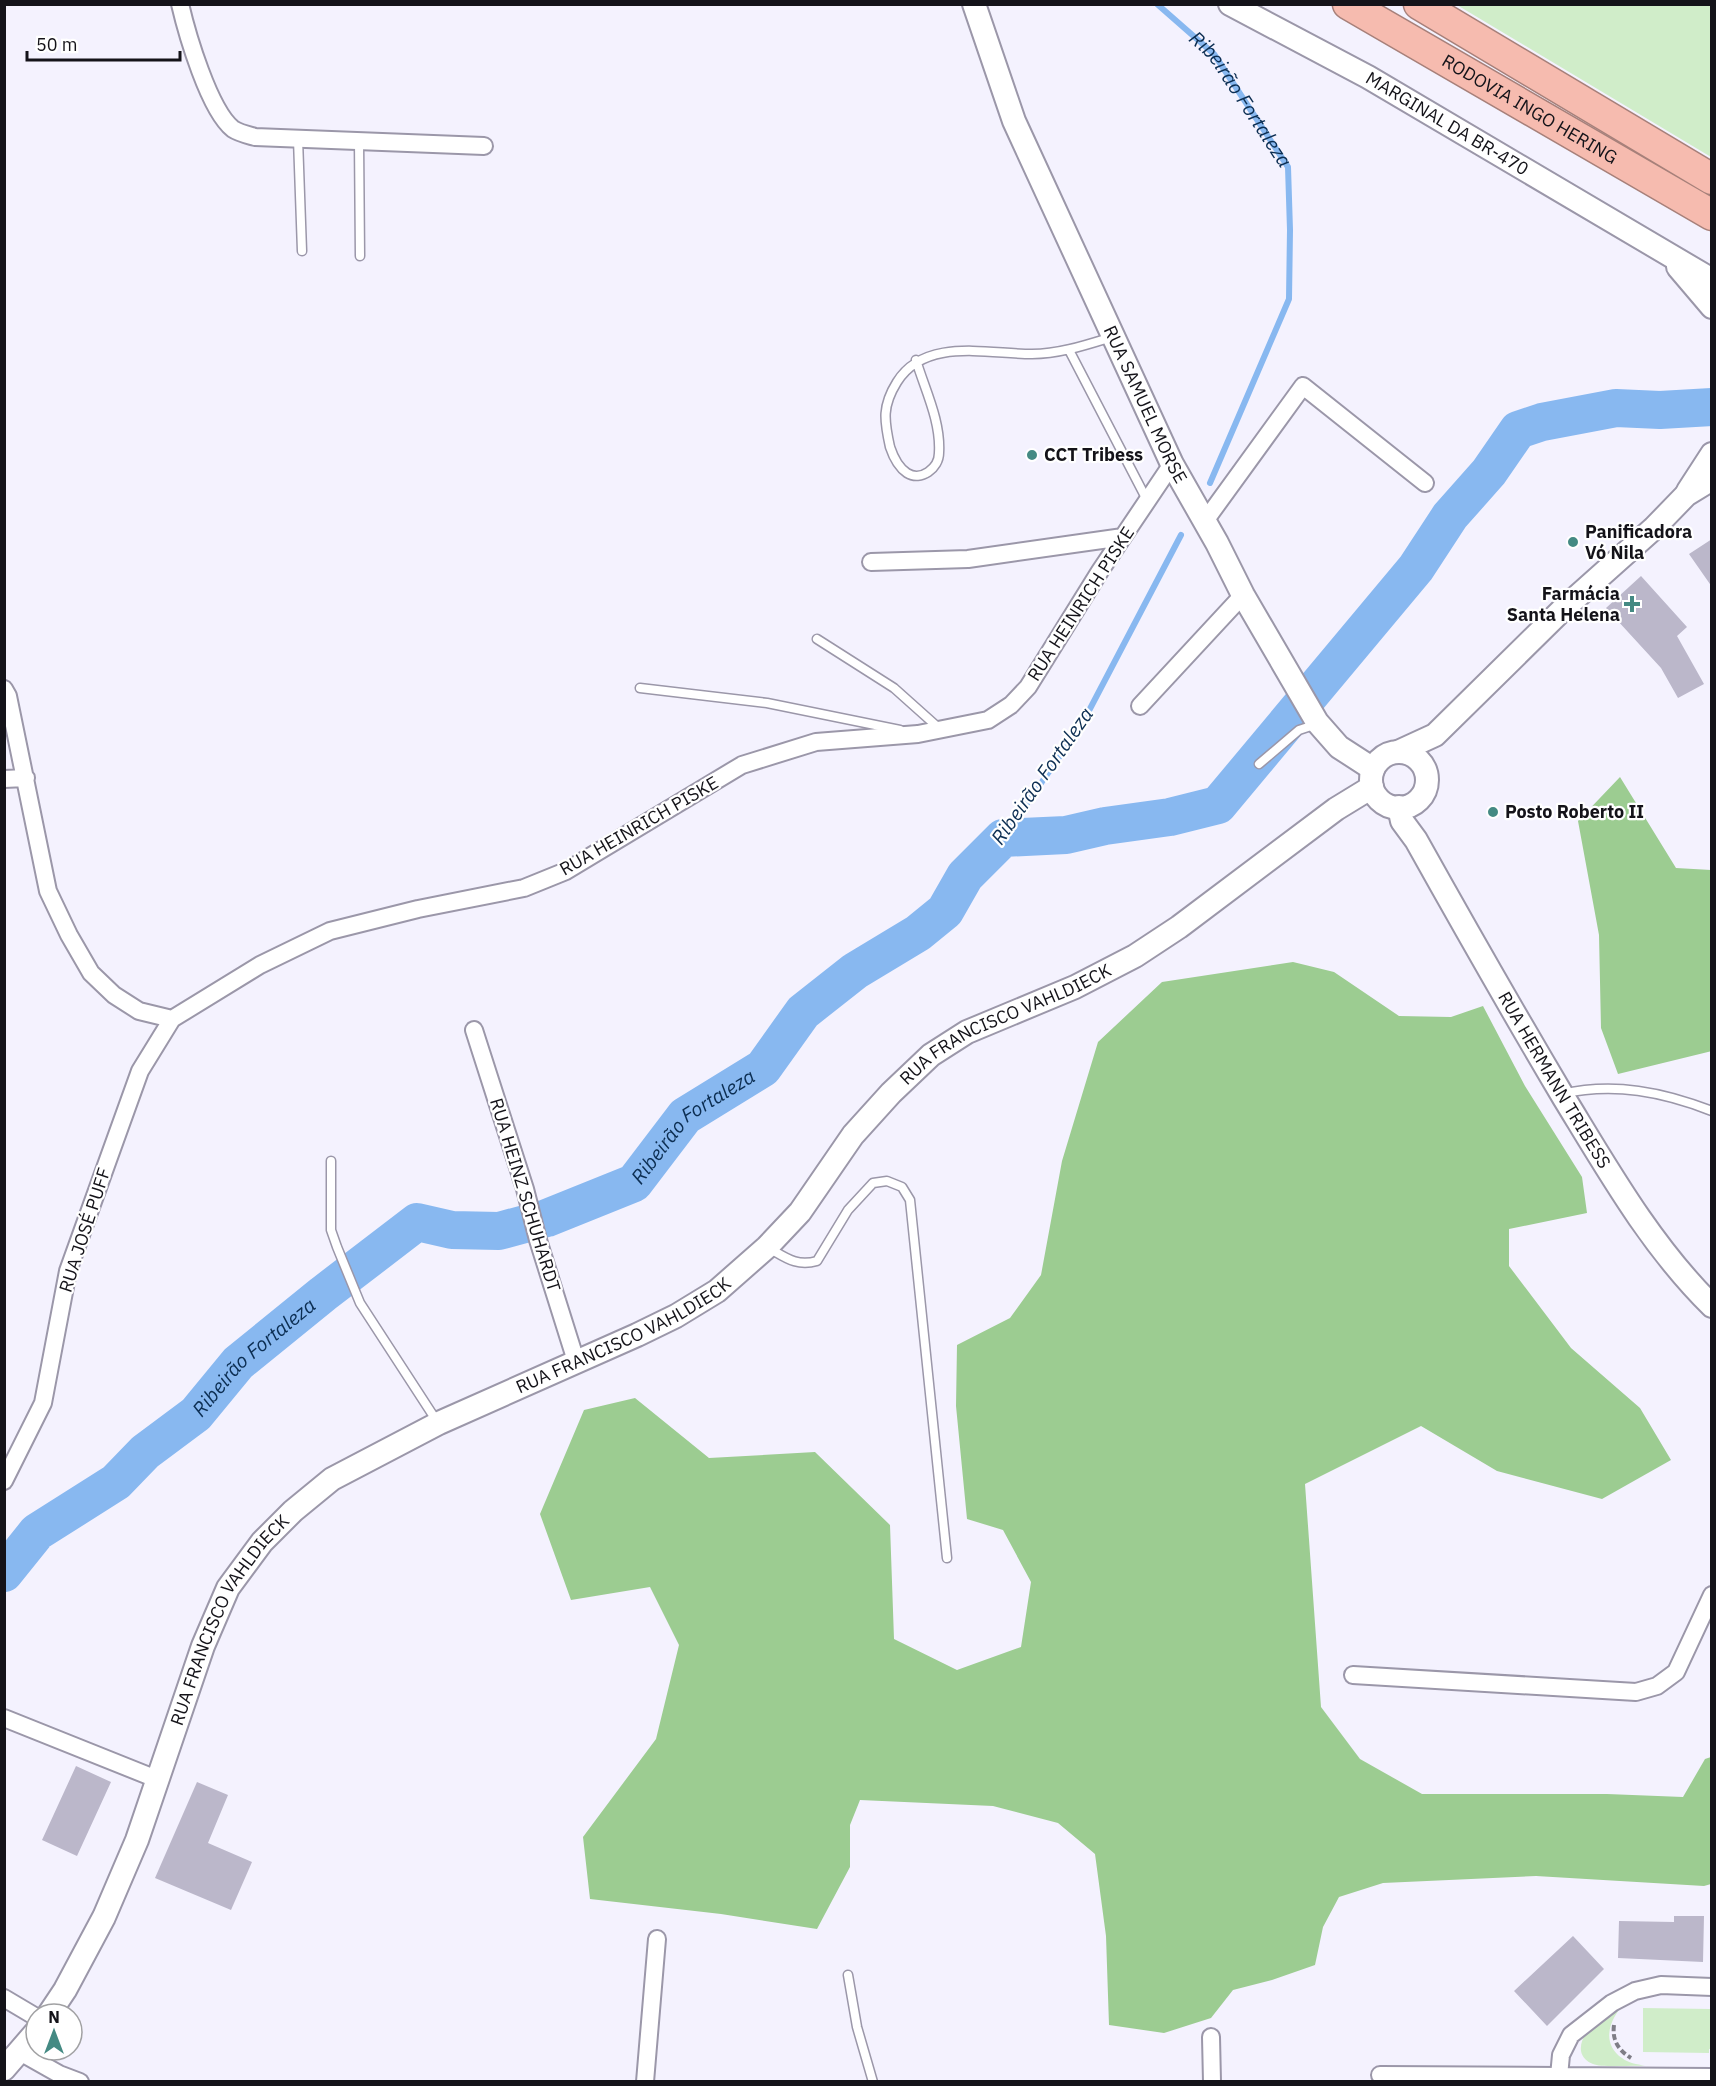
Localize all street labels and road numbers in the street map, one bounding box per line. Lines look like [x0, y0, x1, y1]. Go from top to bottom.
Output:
street label: RODOVIA INGO HERING [1438, 49, 1622, 169]
street label: MARGINAL DA BR-470 [1362, 66, 1533, 180]
street label: RUA SAMUEL MORSE [1099, 322, 1193, 487]
street label: RUA HEINRICH PISKE [1022, 522, 1139, 685]
street label: RUA HEINRICH PISKE [555, 771, 722, 880]
street label: RUA FRANCISCO VAHLDIECK [895, 958, 1116, 1090]
street label: RUA HERMANN TRIBESS [1493, 987, 1616, 1173]
street label: RUA HEINZ SCHUHARDT [485, 1095, 566, 1294]
street label: RUA JOSÉ PUFF [54, 1165, 115, 1295]
street label: RUA FRANCISCO VAHLDIECK [512, 1272, 736, 1398]
street label: RUA FRANCISCO VAHLDIECK [165, 1509, 294, 1728]

